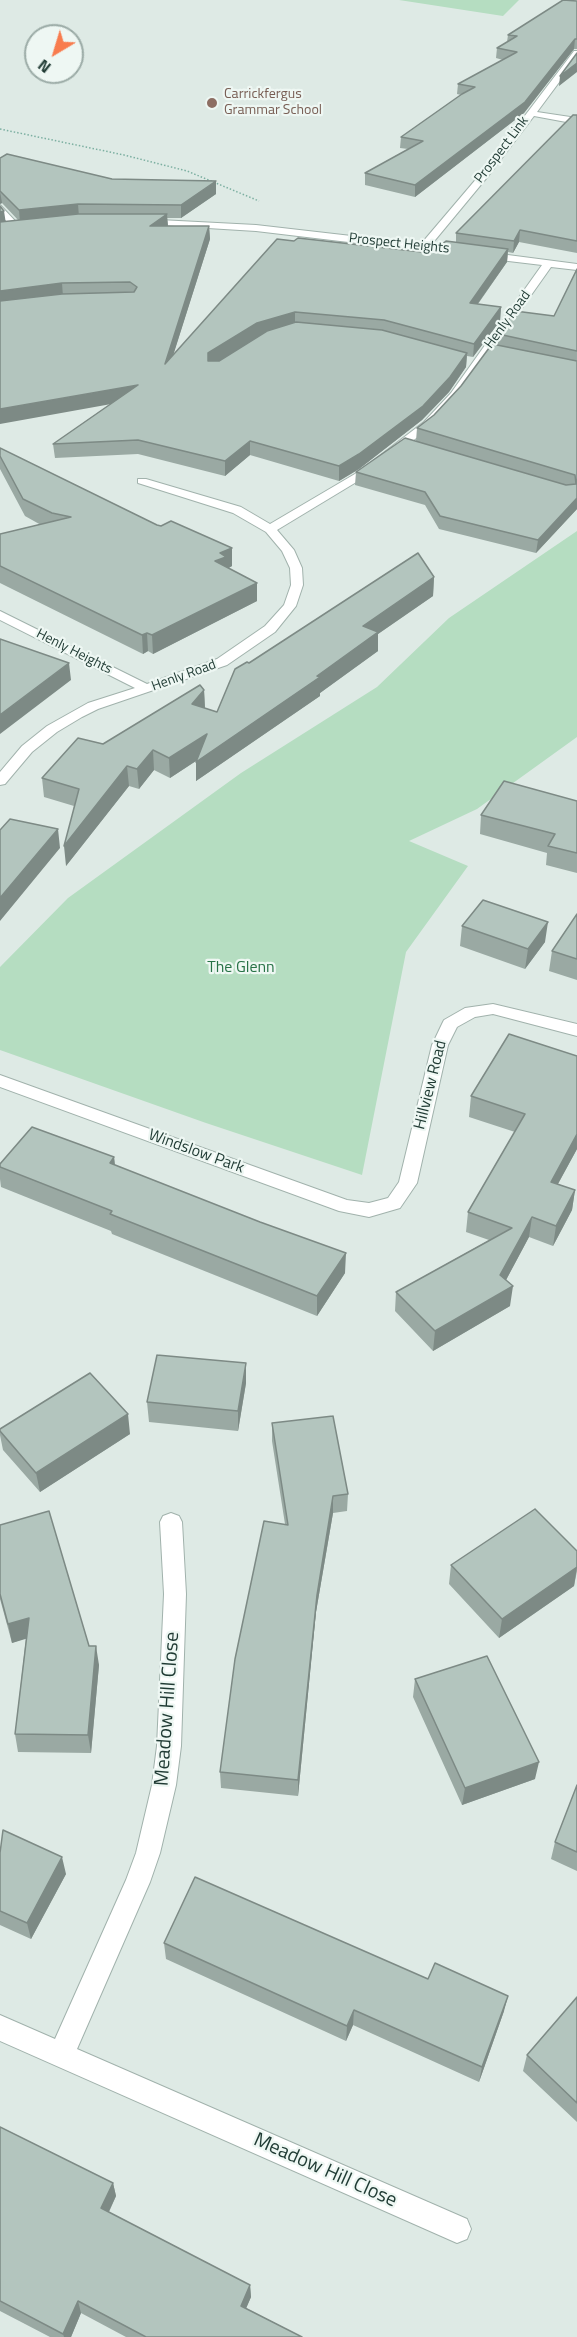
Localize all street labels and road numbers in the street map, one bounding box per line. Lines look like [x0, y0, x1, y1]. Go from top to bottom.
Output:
street label: Prospect Link [471, 113, 533, 187]
street label: Prospect Heights [348, 230, 450, 258]
street label: Henly Road [481, 288, 535, 352]
street label: Henly Heights [33, 626, 115, 678]
street label: Henly Road [149, 657, 219, 695]
street label: Hillview Road [411, 1038, 451, 1132]
street label: Windslow Park [145, 1126, 247, 1178]
street label: Meadow Hill Close [151, 1631, 185, 1787]
street label: Meadow Hill Close [250, 2129, 400, 2213]

